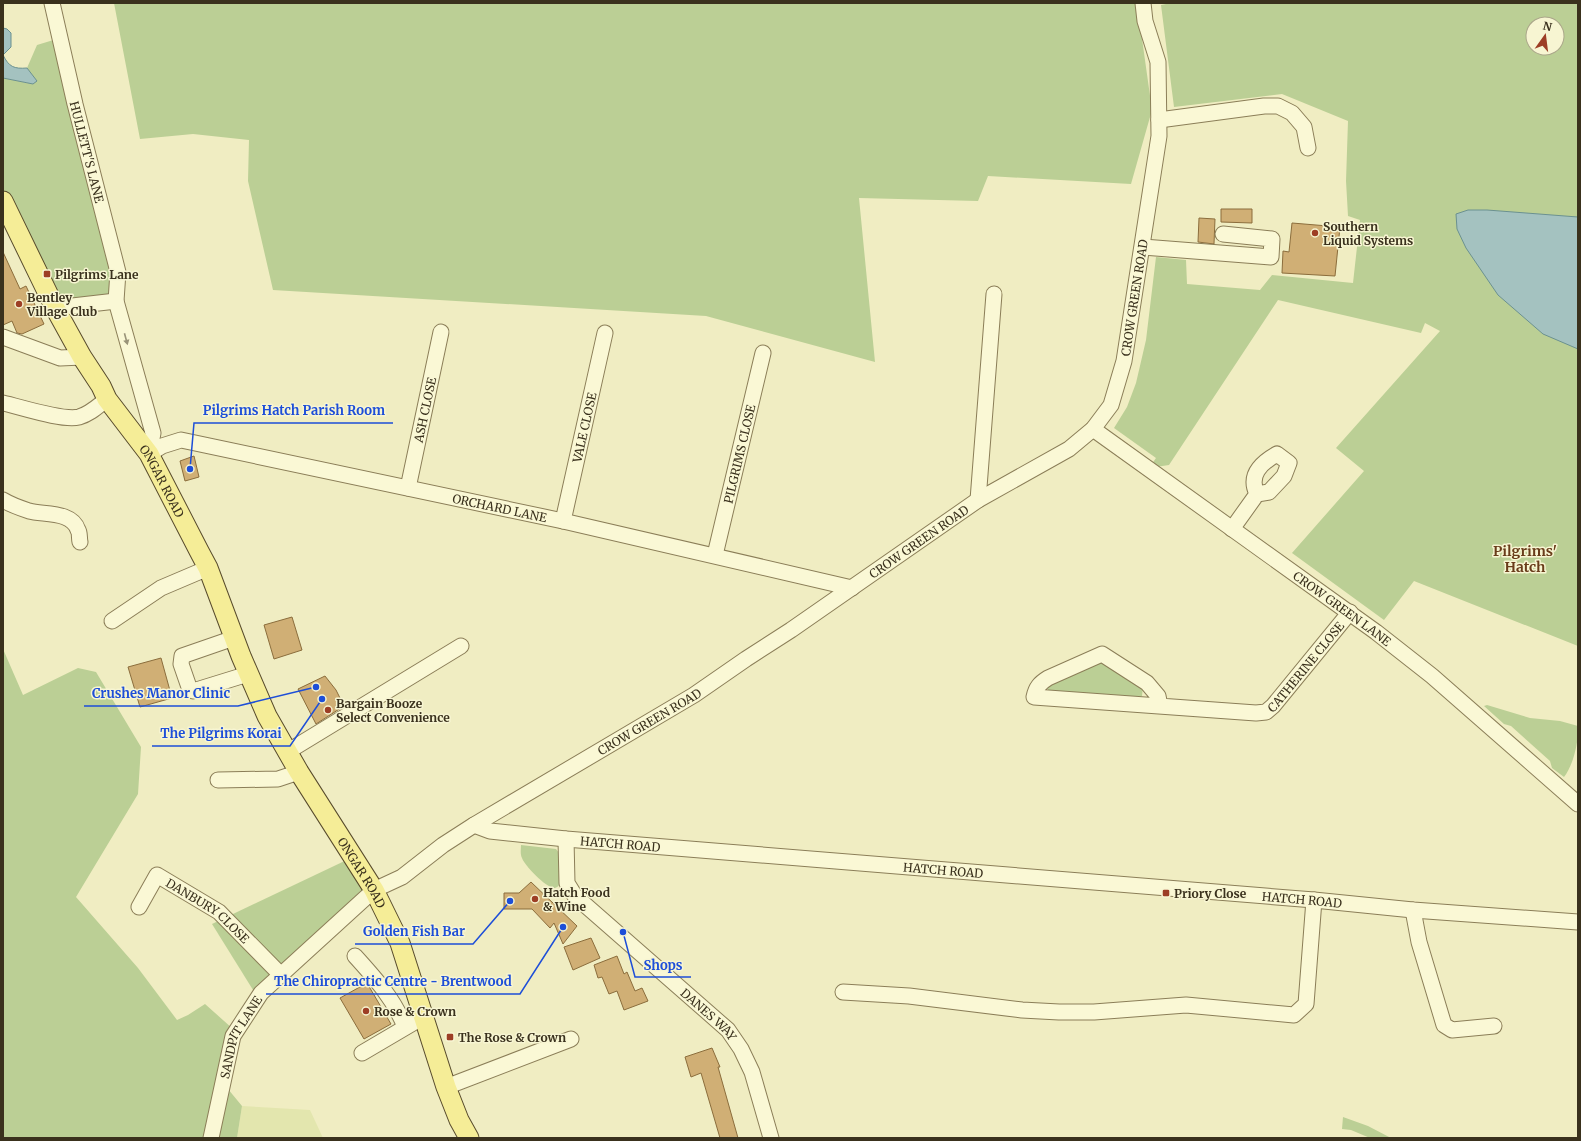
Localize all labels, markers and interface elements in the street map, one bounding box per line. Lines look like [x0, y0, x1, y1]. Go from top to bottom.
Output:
north arrow [1525, 16, 1565, 56]
text: N [1542, 18, 1554, 34]
street label: HULLETT'S LANE [67, 99, 108, 205]
place label: Southern Liquid Systems [1323, 219, 1413, 248]
marker: Southern Liquid Systems [1310, 228, 1320, 238]
street label: CROW GREEN ROAD [1117, 238, 1150, 357]
place label: Pilgrims Lane [55, 267, 139, 282]
marker: Pilgrims Lane [42, 269, 52, 279]
place label: Bentley Village Club [26, 290, 97, 319]
marker: Bentley Village Club [14, 299, 24, 309]
one-way arrow [123, 333, 129, 345]
street label: ASH CLOSE [410, 375, 439, 445]
street label: VALE CLOSE [569, 390, 599, 465]
callout: Pilgrims Hatch Parish Room [194, 398, 393, 423]
text: Pilgrims Hatch Parish Room [203, 402, 385, 419]
street label: PILGRIMS CLOSE [720, 402, 758, 505]
street label: ONGAR ROAD [137, 441, 188, 520]
street label: ORCHARD LANE [451, 490, 549, 525]
street label: CROW GREEN ROAD [866, 501, 971, 581]
district label: Pilgrims' Hatch [1493, 542, 1557, 576]
street label: CROW GREEN LANE [1290, 568, 1395, 649]
street label: CATHERINE CLOSE [1264, 618, 1347, 715]
callout: Crushes Manor Clinic [84, 681, 238, 706]
text: Crushes Manor Clinic [92, 685, 230, 702]
street label: CROW GREEN ROAD [595, 685, 704, 758]
place label: Bargain Booze Select Convenience [336, 696, 450, 725]
marker: Bargain Booze Select Convenience [323, 705, 333, 715]
callout: The Pilgrims Korai [152, 721, 290, 746]
text: The Pilgrims Korai [160, 725, 282, 742]
street label: HATCH ROAD [580, 833, 661, 854]
street label: ONGAR ROAD [335, 834, 389, 910]
street label: HATCH ROAD [903, 859, 984, 881]
street label: DANBURY CLOSE [163, 875, 253, 946]
place label: Hatch Food & Wine [543, 885, 611, 914]
place label: Priory Close [1174, 886, 1247, 901]
marker: Priory Close [1161, 888, 1171, 898]
street label: HATCH ROAD [1261, 888, 1343, 910]
marker: Hatch Food & Wine [530, 894, 540, 904]
callout: Golden Fish Bar [355, 919, 473, 944]
text: Golden Fish Bar [363, 923, 465, 940]
callout: Shops [635, 952, 691, 977]
text: Shops [643, 957, 683, 974]
callout: The Chiropractic Centre - Brentwood [266, 969, 520, 994]
text: The Chiropractic Centre - Brentwood [274, 973, 512, 990]
street label: DANES WAY [678, 985, 740, 1043]
street label: SANDPIT LANE [217, 992, 265, 1080]
place label: Rose & Crown [374, 1004, 456, 1019]
marker: Rose & Crown [361, 1006, 371, 1016]
place label: The Rose & Crown [458, 1030, 566, 1045]
marker: The Rose & Crown [445, 1032, 455, 1042]

